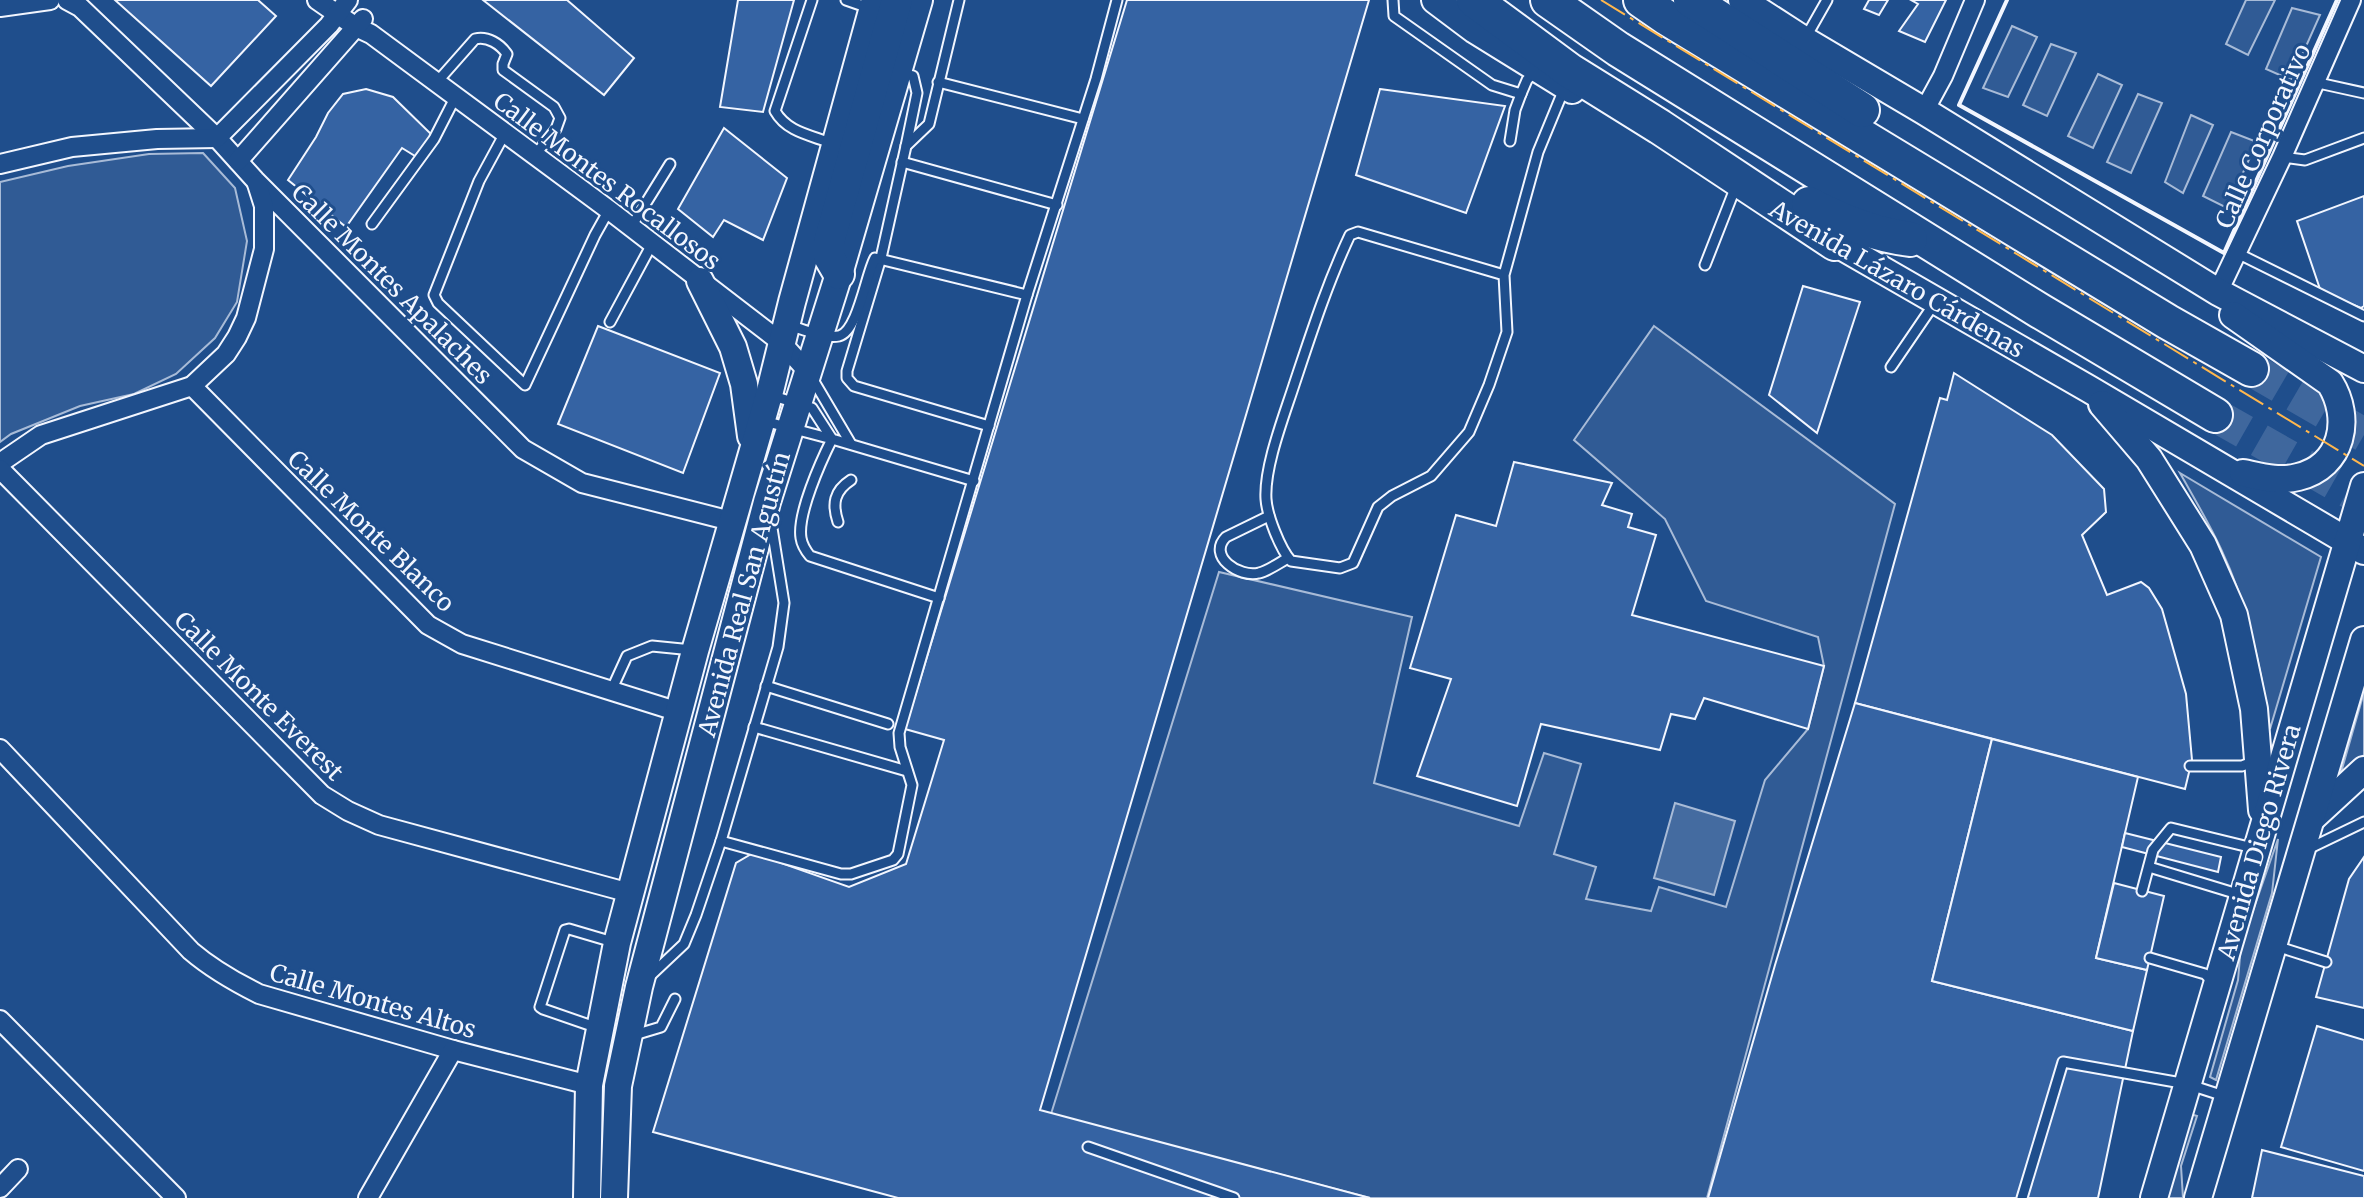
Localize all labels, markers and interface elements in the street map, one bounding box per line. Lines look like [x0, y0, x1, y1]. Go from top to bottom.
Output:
street label: Calle Corporativo [2208, 39, 2318, 233]
street label: Calle Montes Rocallosos [487, 85, 727, 277]
street label: Calle Montes Apalaches [285, 177, 499, 391]
street label: Avenida Lázaro Cárdenas [1763, 193, 2030, 365]
street label: Calle Monte Blanco [281, 443, 461, 619]
street label: Avenida Real San Agustín [691, 448, 797, 741]
street label: Calle Monte Everest [168, 605, 351, 788]
street label: Avenida Diego Rivera [2210, 720, 2308, 964]
street label: Calle Montes Altos [266, 957, 480, 1045]

